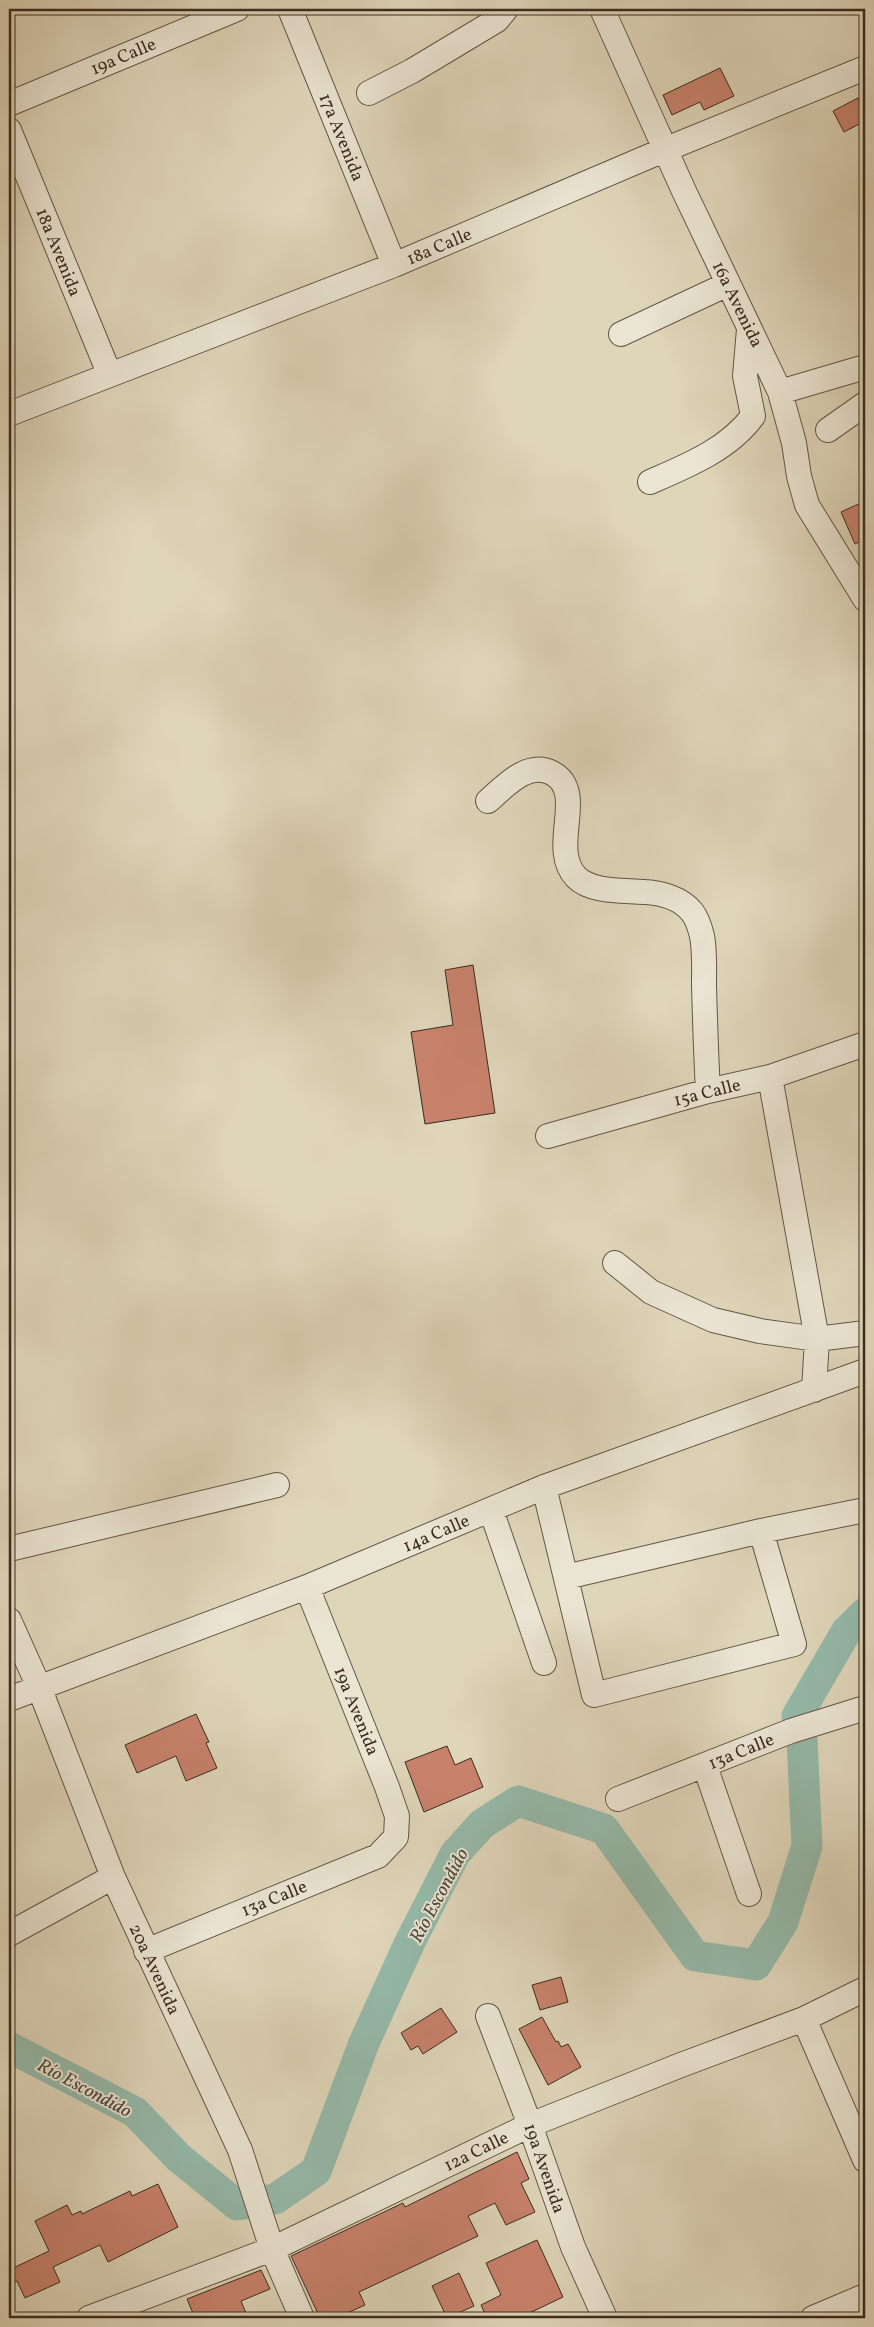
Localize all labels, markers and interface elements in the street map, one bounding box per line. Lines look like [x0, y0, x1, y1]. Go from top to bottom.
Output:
street label: 19a Calle [87, 32, 160, 82]
street label: 17a Avenida [312, 90, 370, 185]
street label: 18a Avenida [29, 205, 87, 301]
street label: 18a Calle [403, 222, 476, 272]
street label: 16a Avenida [705, 257, 768, 352]
street label: 15a Calle [671, 1073, 743, 1114]
street label: 14a Calle [399, 1509, 474, 1560]
street label: 19a Avenida [326, 1663, 385, 1760]
street label: 13a Calle [705, 1728, 778, 1777]
water label: Río Escondido [404, 1844, 476, 1948]
street label: 13a Calle [238, 1875, 311, 1924]
street label: 20a Avenida [122, 1920, 186, 2019]
water label: Río Escondido [32, 2053, 136, 2125]
street label: 19a Avenida [517, 2120, 571, 2217]
street label: 12a Calle [440, 2126, 513, 2179]

